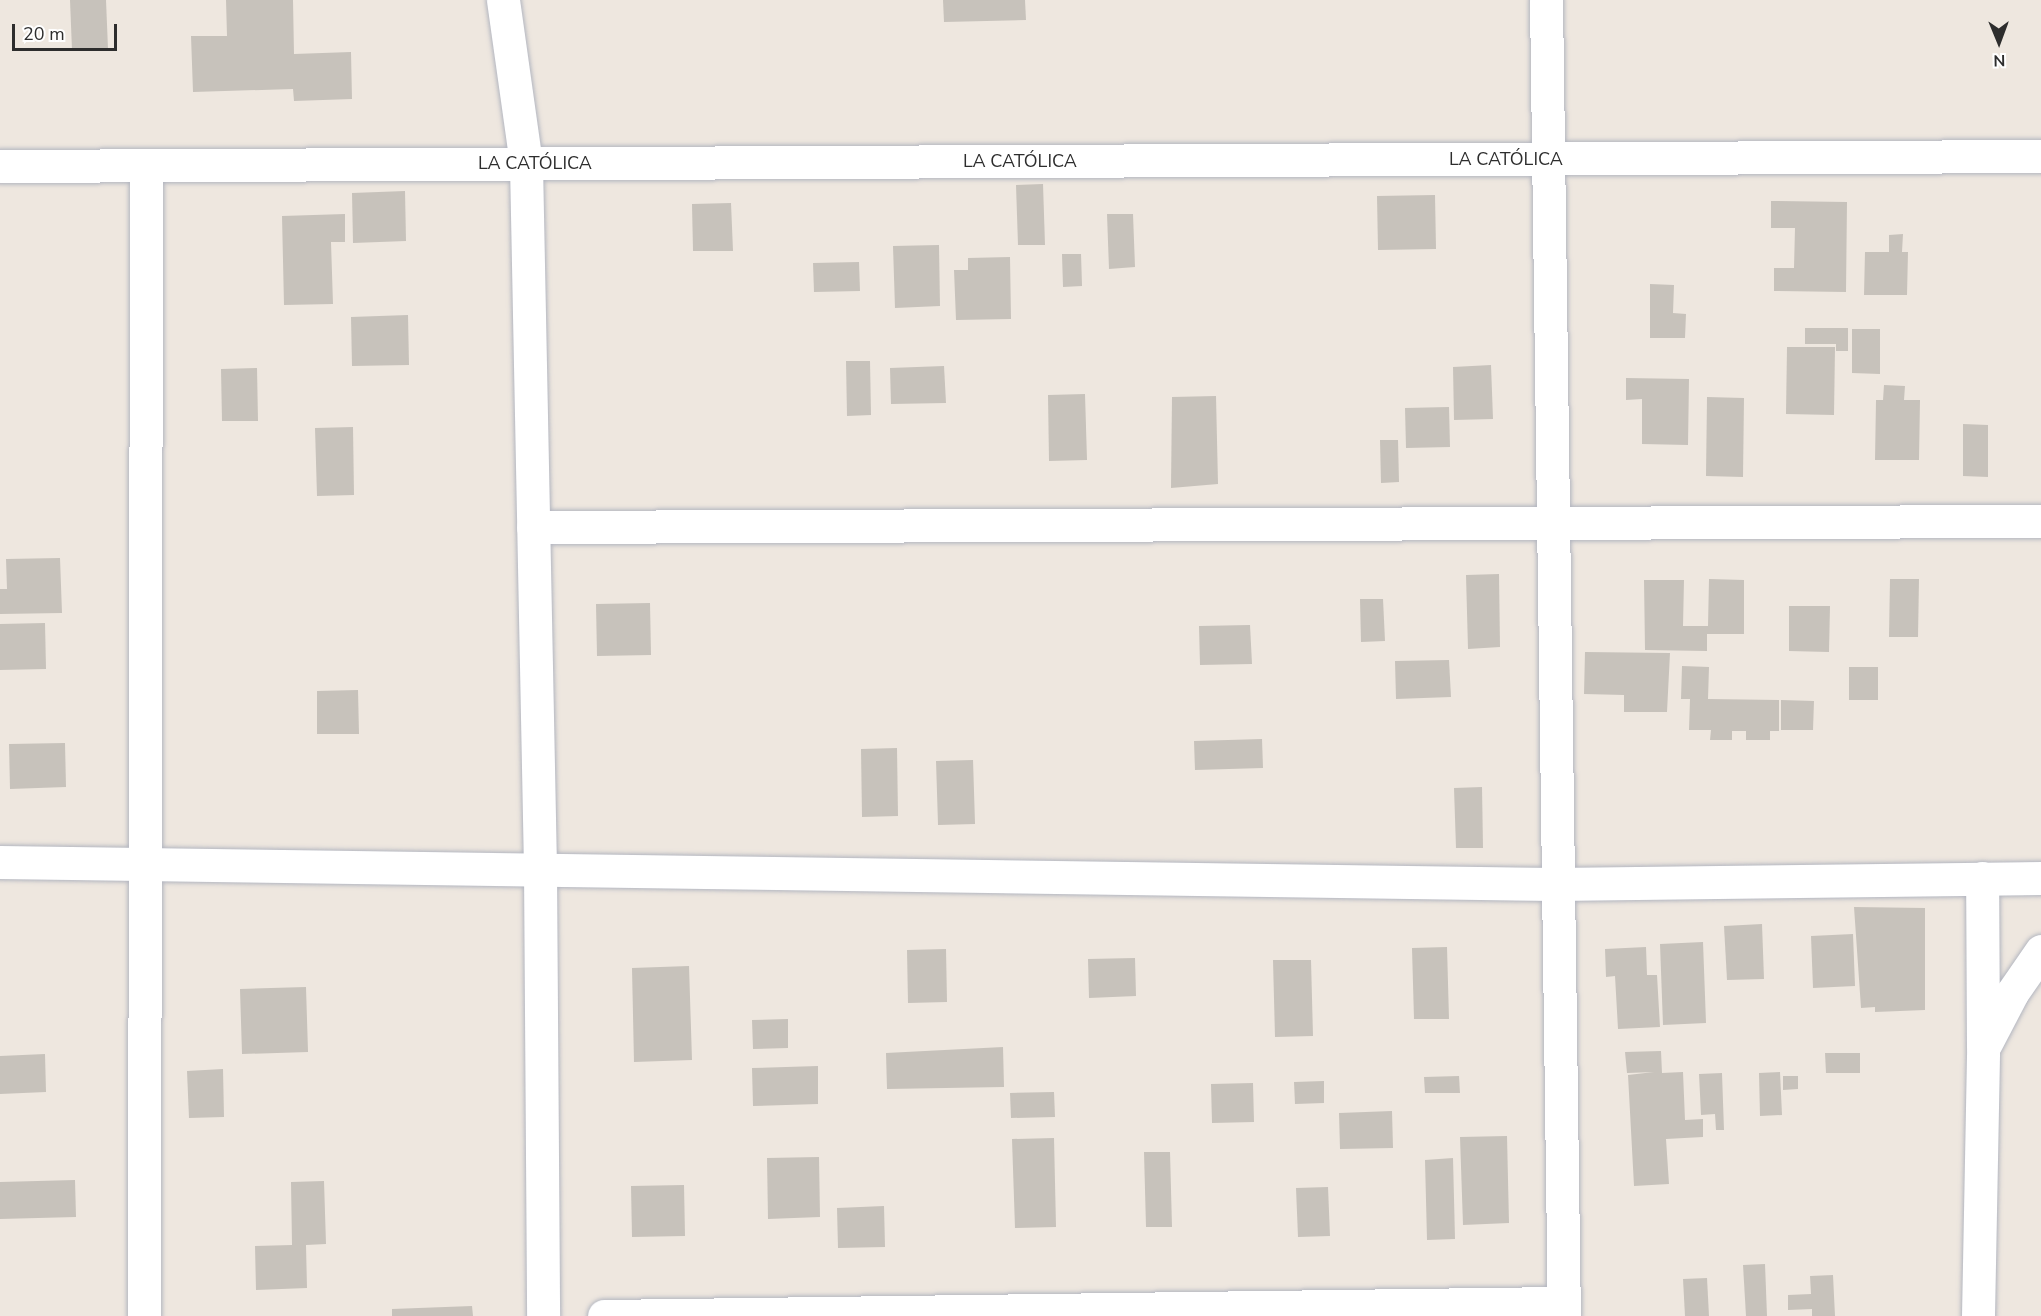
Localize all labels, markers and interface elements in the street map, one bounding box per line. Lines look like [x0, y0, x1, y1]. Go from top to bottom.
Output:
scale bar [15, 12, 120, 50]
north arrow [1969, 12, 2029, 72]
text: 20 m [23, 22, 65, 46]
text: N [1993, 49, 2005, 71]
street label: LA CATÓLICA [1449, 148, 1563, 170]
street label: LA CATÓLICA [963, 150, 1077, 172]
street label: LA CATÓLICA [478, 152, 592, 174]

